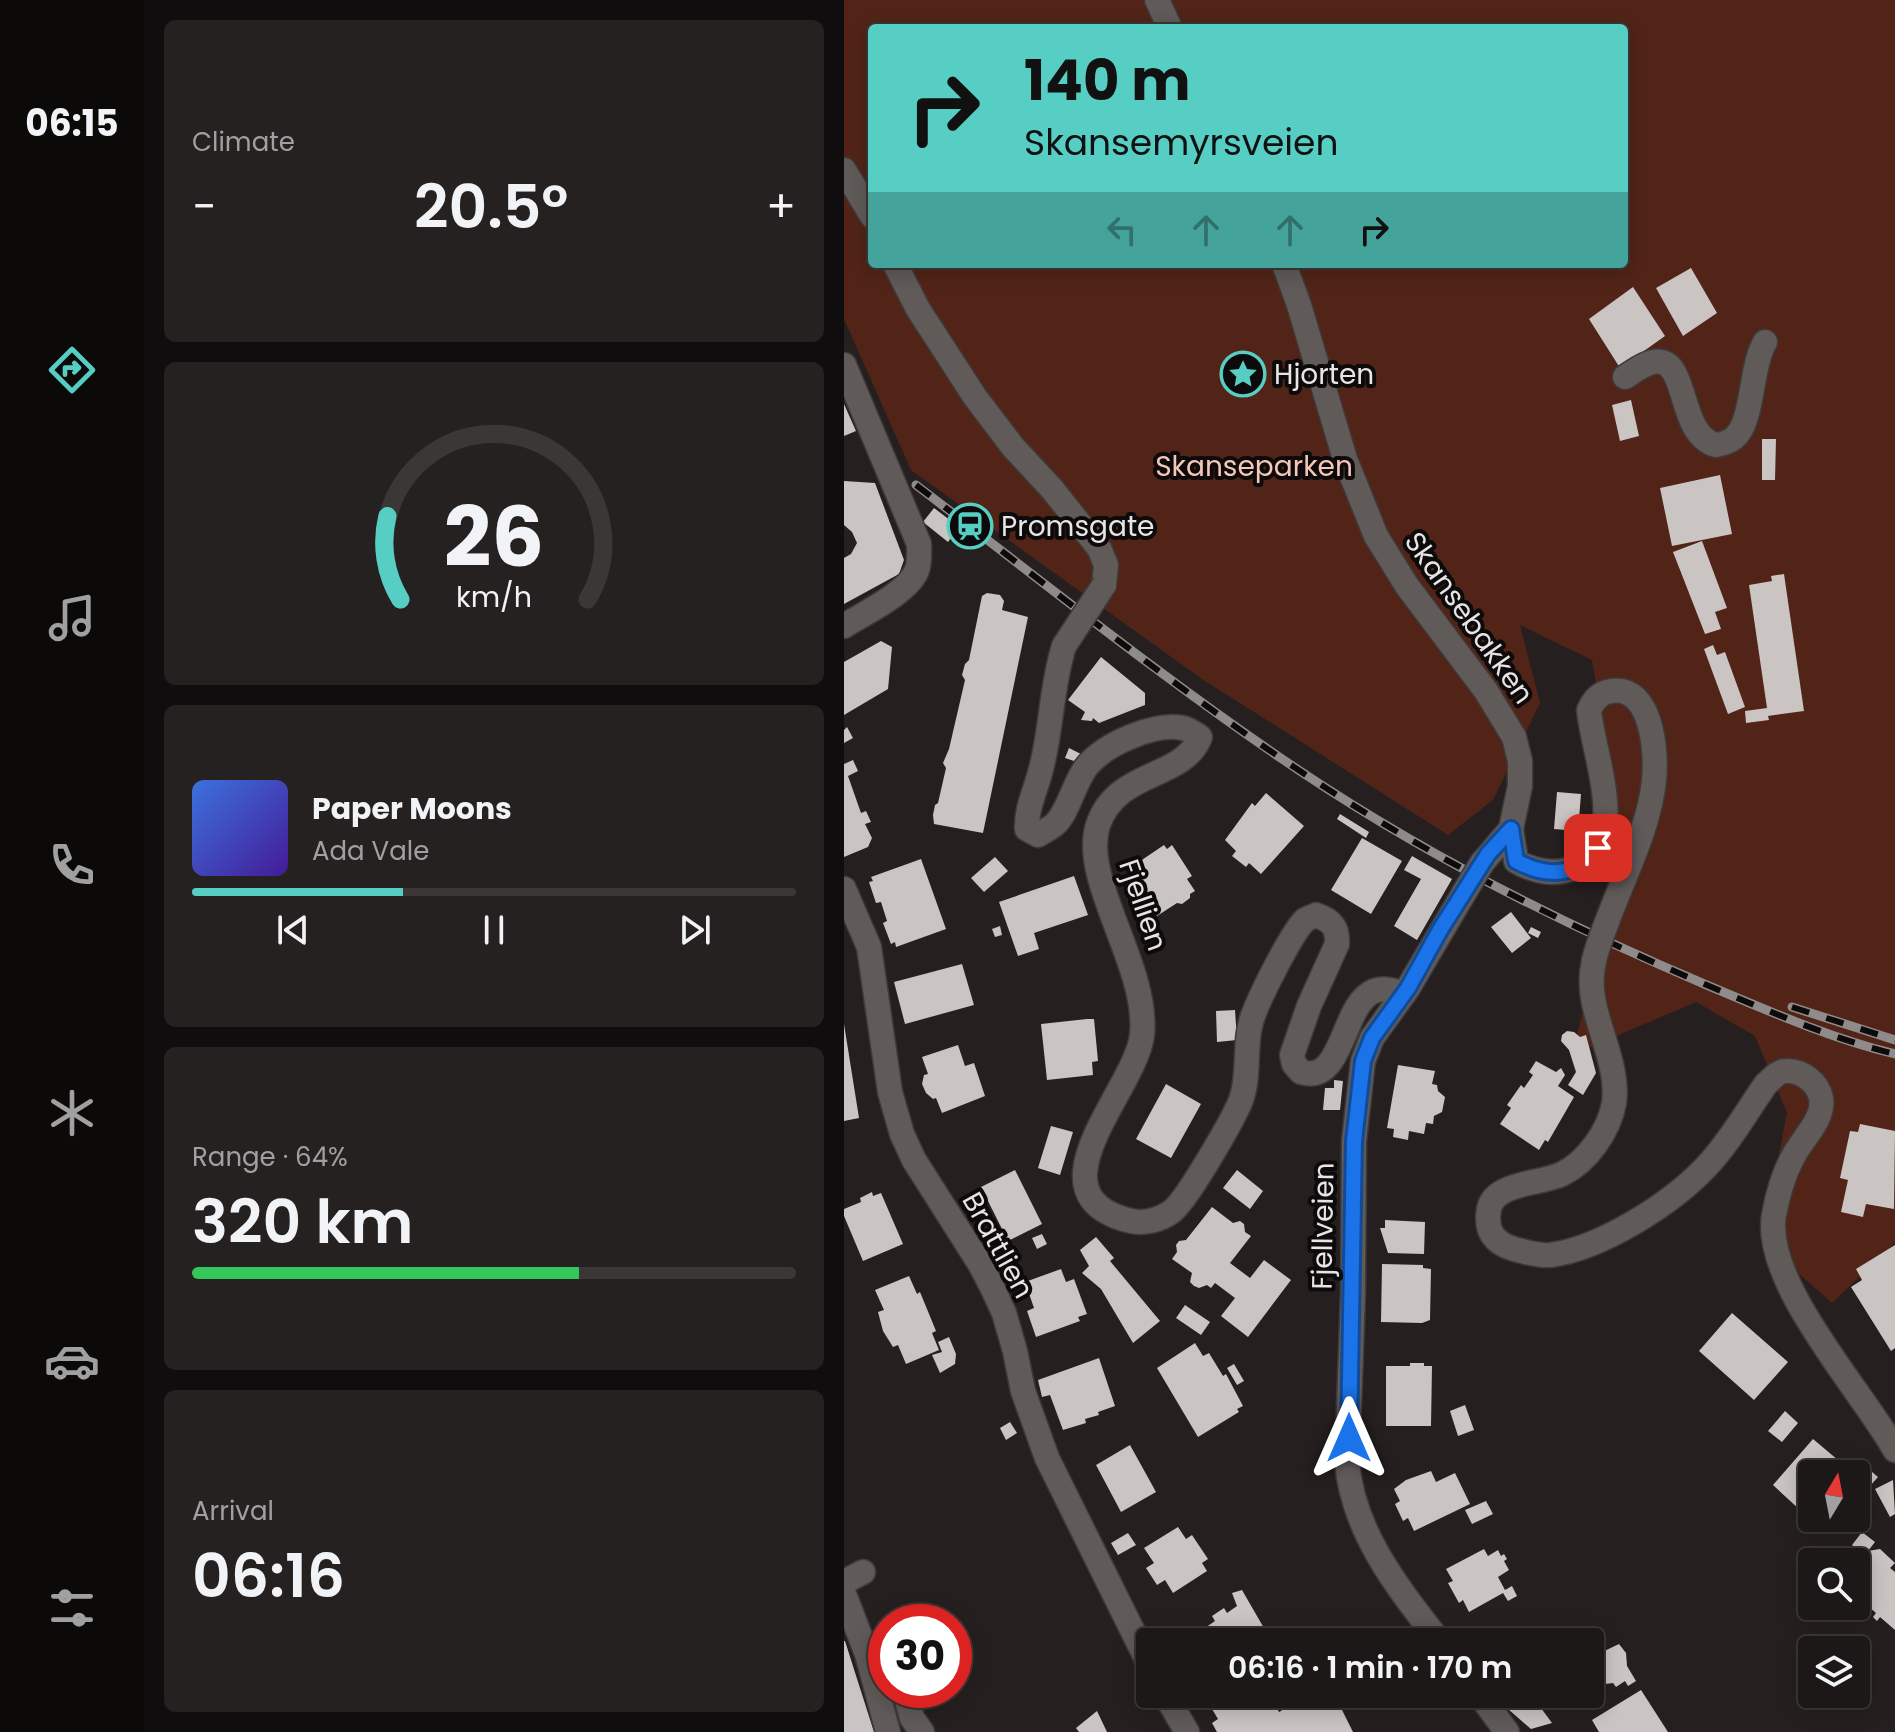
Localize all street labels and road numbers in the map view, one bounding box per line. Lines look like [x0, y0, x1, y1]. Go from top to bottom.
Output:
street label: Skansebakken [1395, 524, 1543, 712]
street label: Fjellien [1109, 854, 1177, 956]
street label: Fjellveien [1302, 1162, 1344, 1290]
street label: Brattlien [953, 1185, 1043, 1305]

